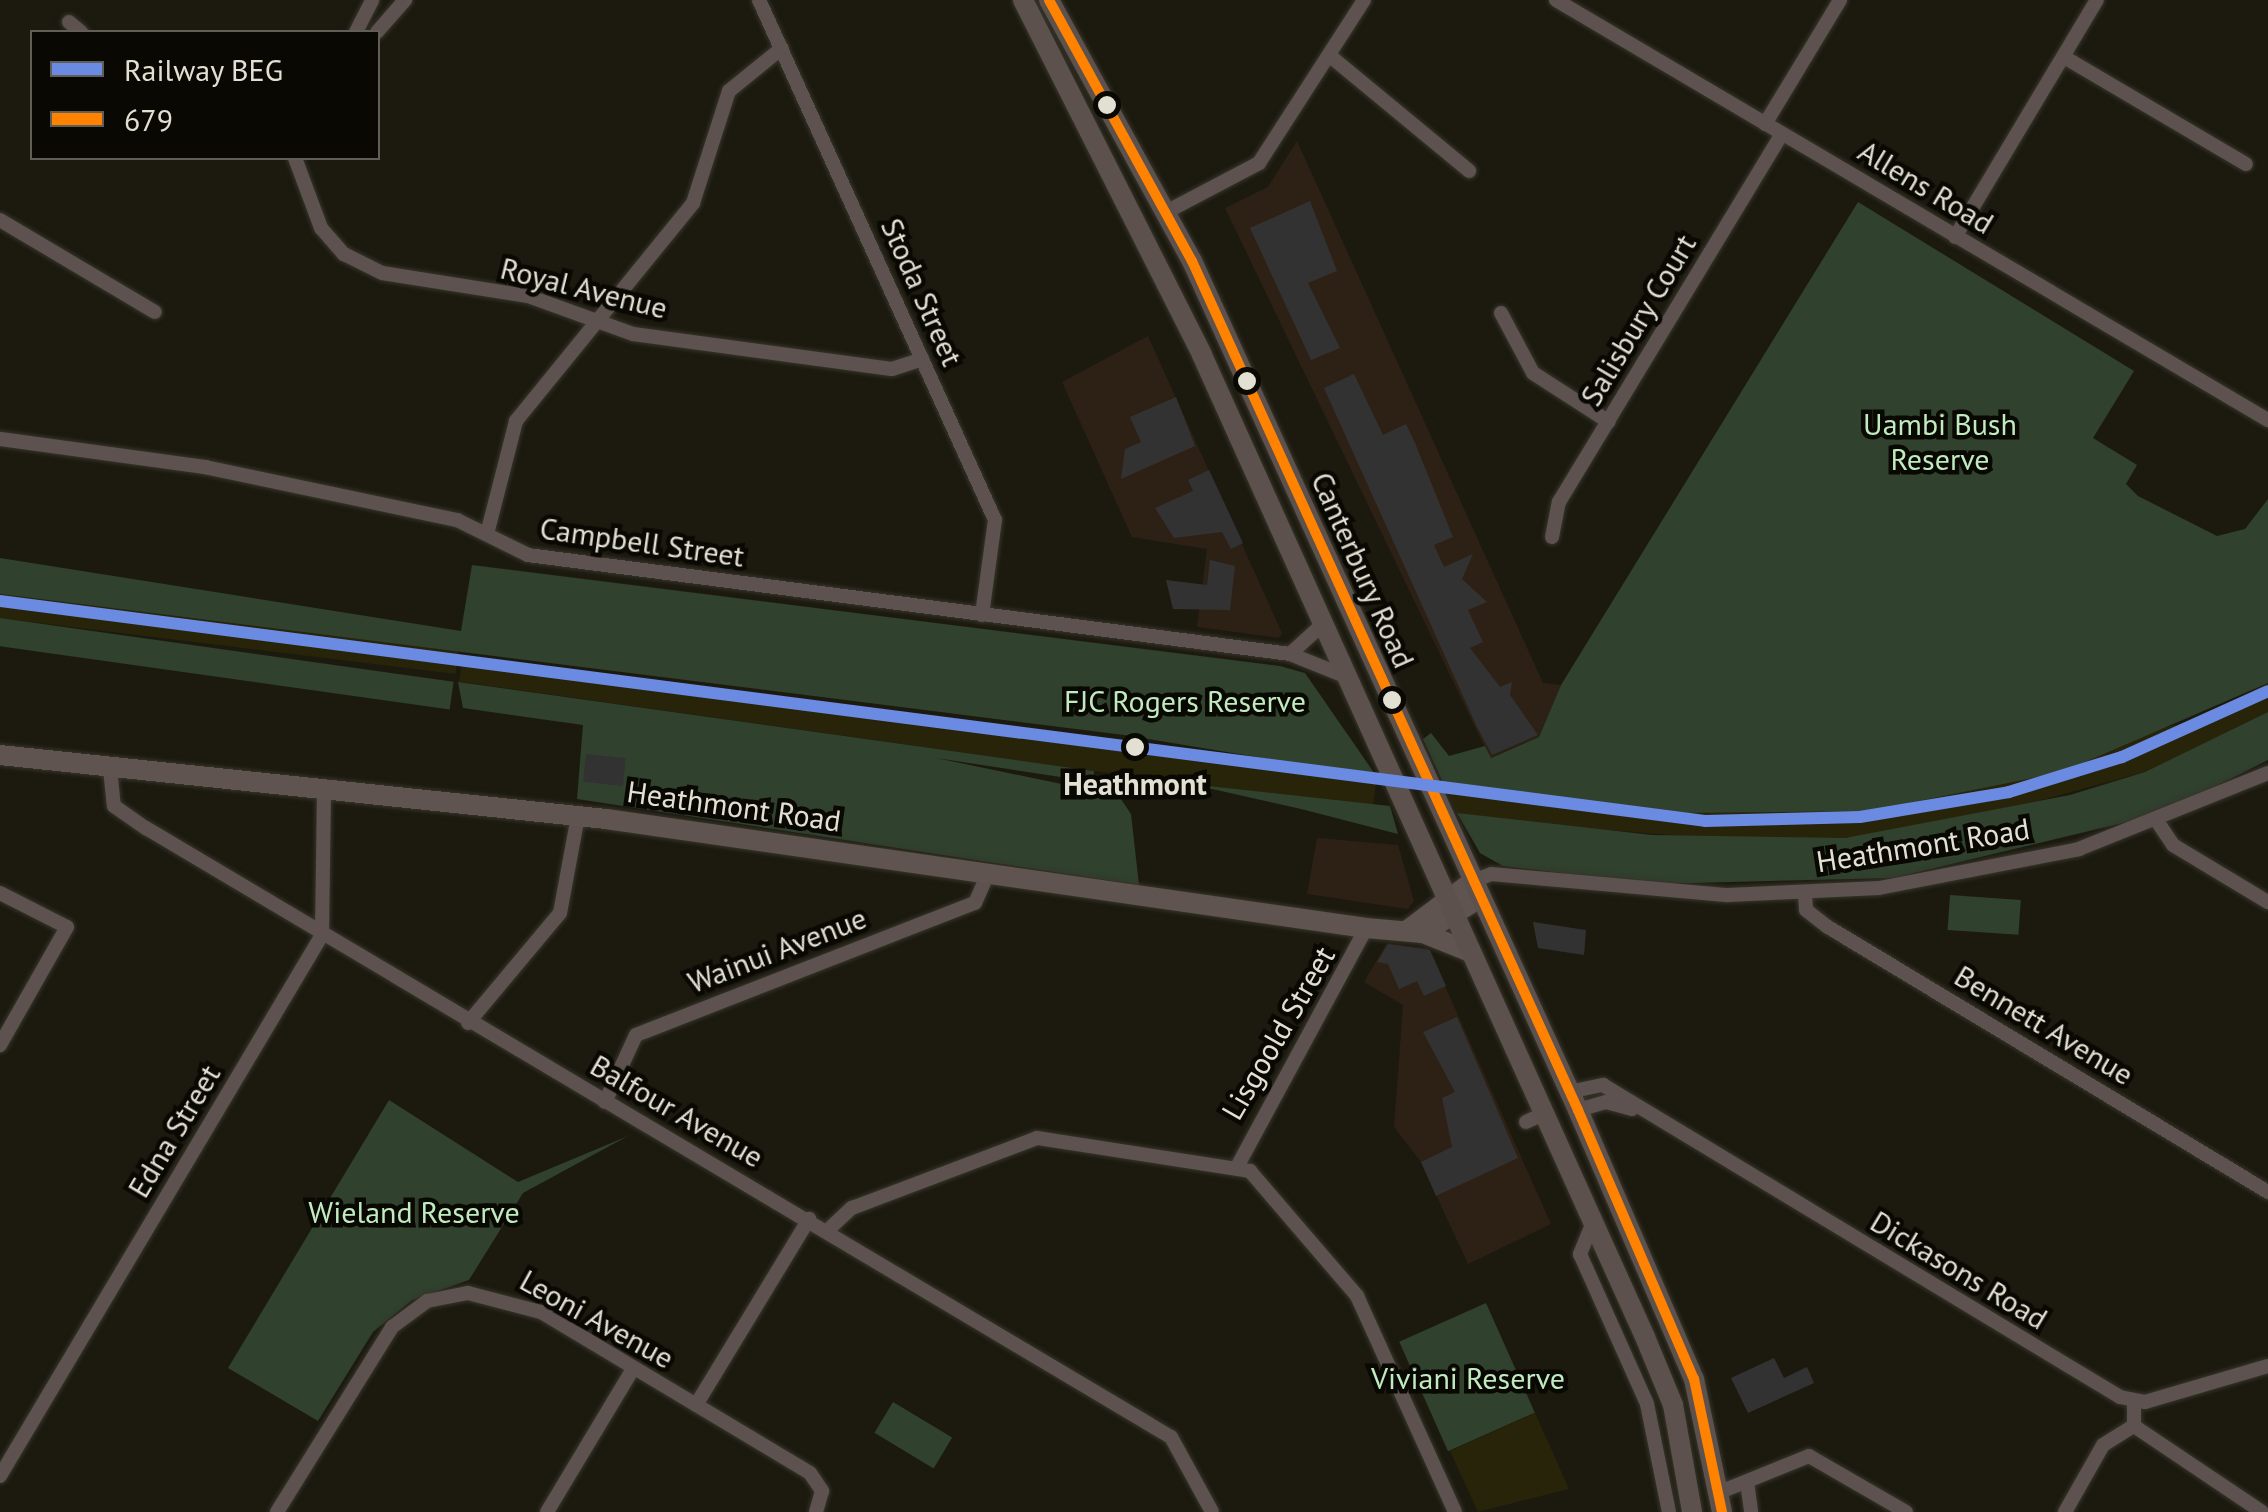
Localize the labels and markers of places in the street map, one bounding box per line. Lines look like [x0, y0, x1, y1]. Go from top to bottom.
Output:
unlabelled marker [1097, 95, 1117, 115]
unlabelled marker [1237, 371, 1257, 391]
unlabelled marker [1382, 690, 1402, 710]
marker: Heathmont [1120, 732, 1150, 762]
place label: Heathmont [1063, 766, 1207, 802]

